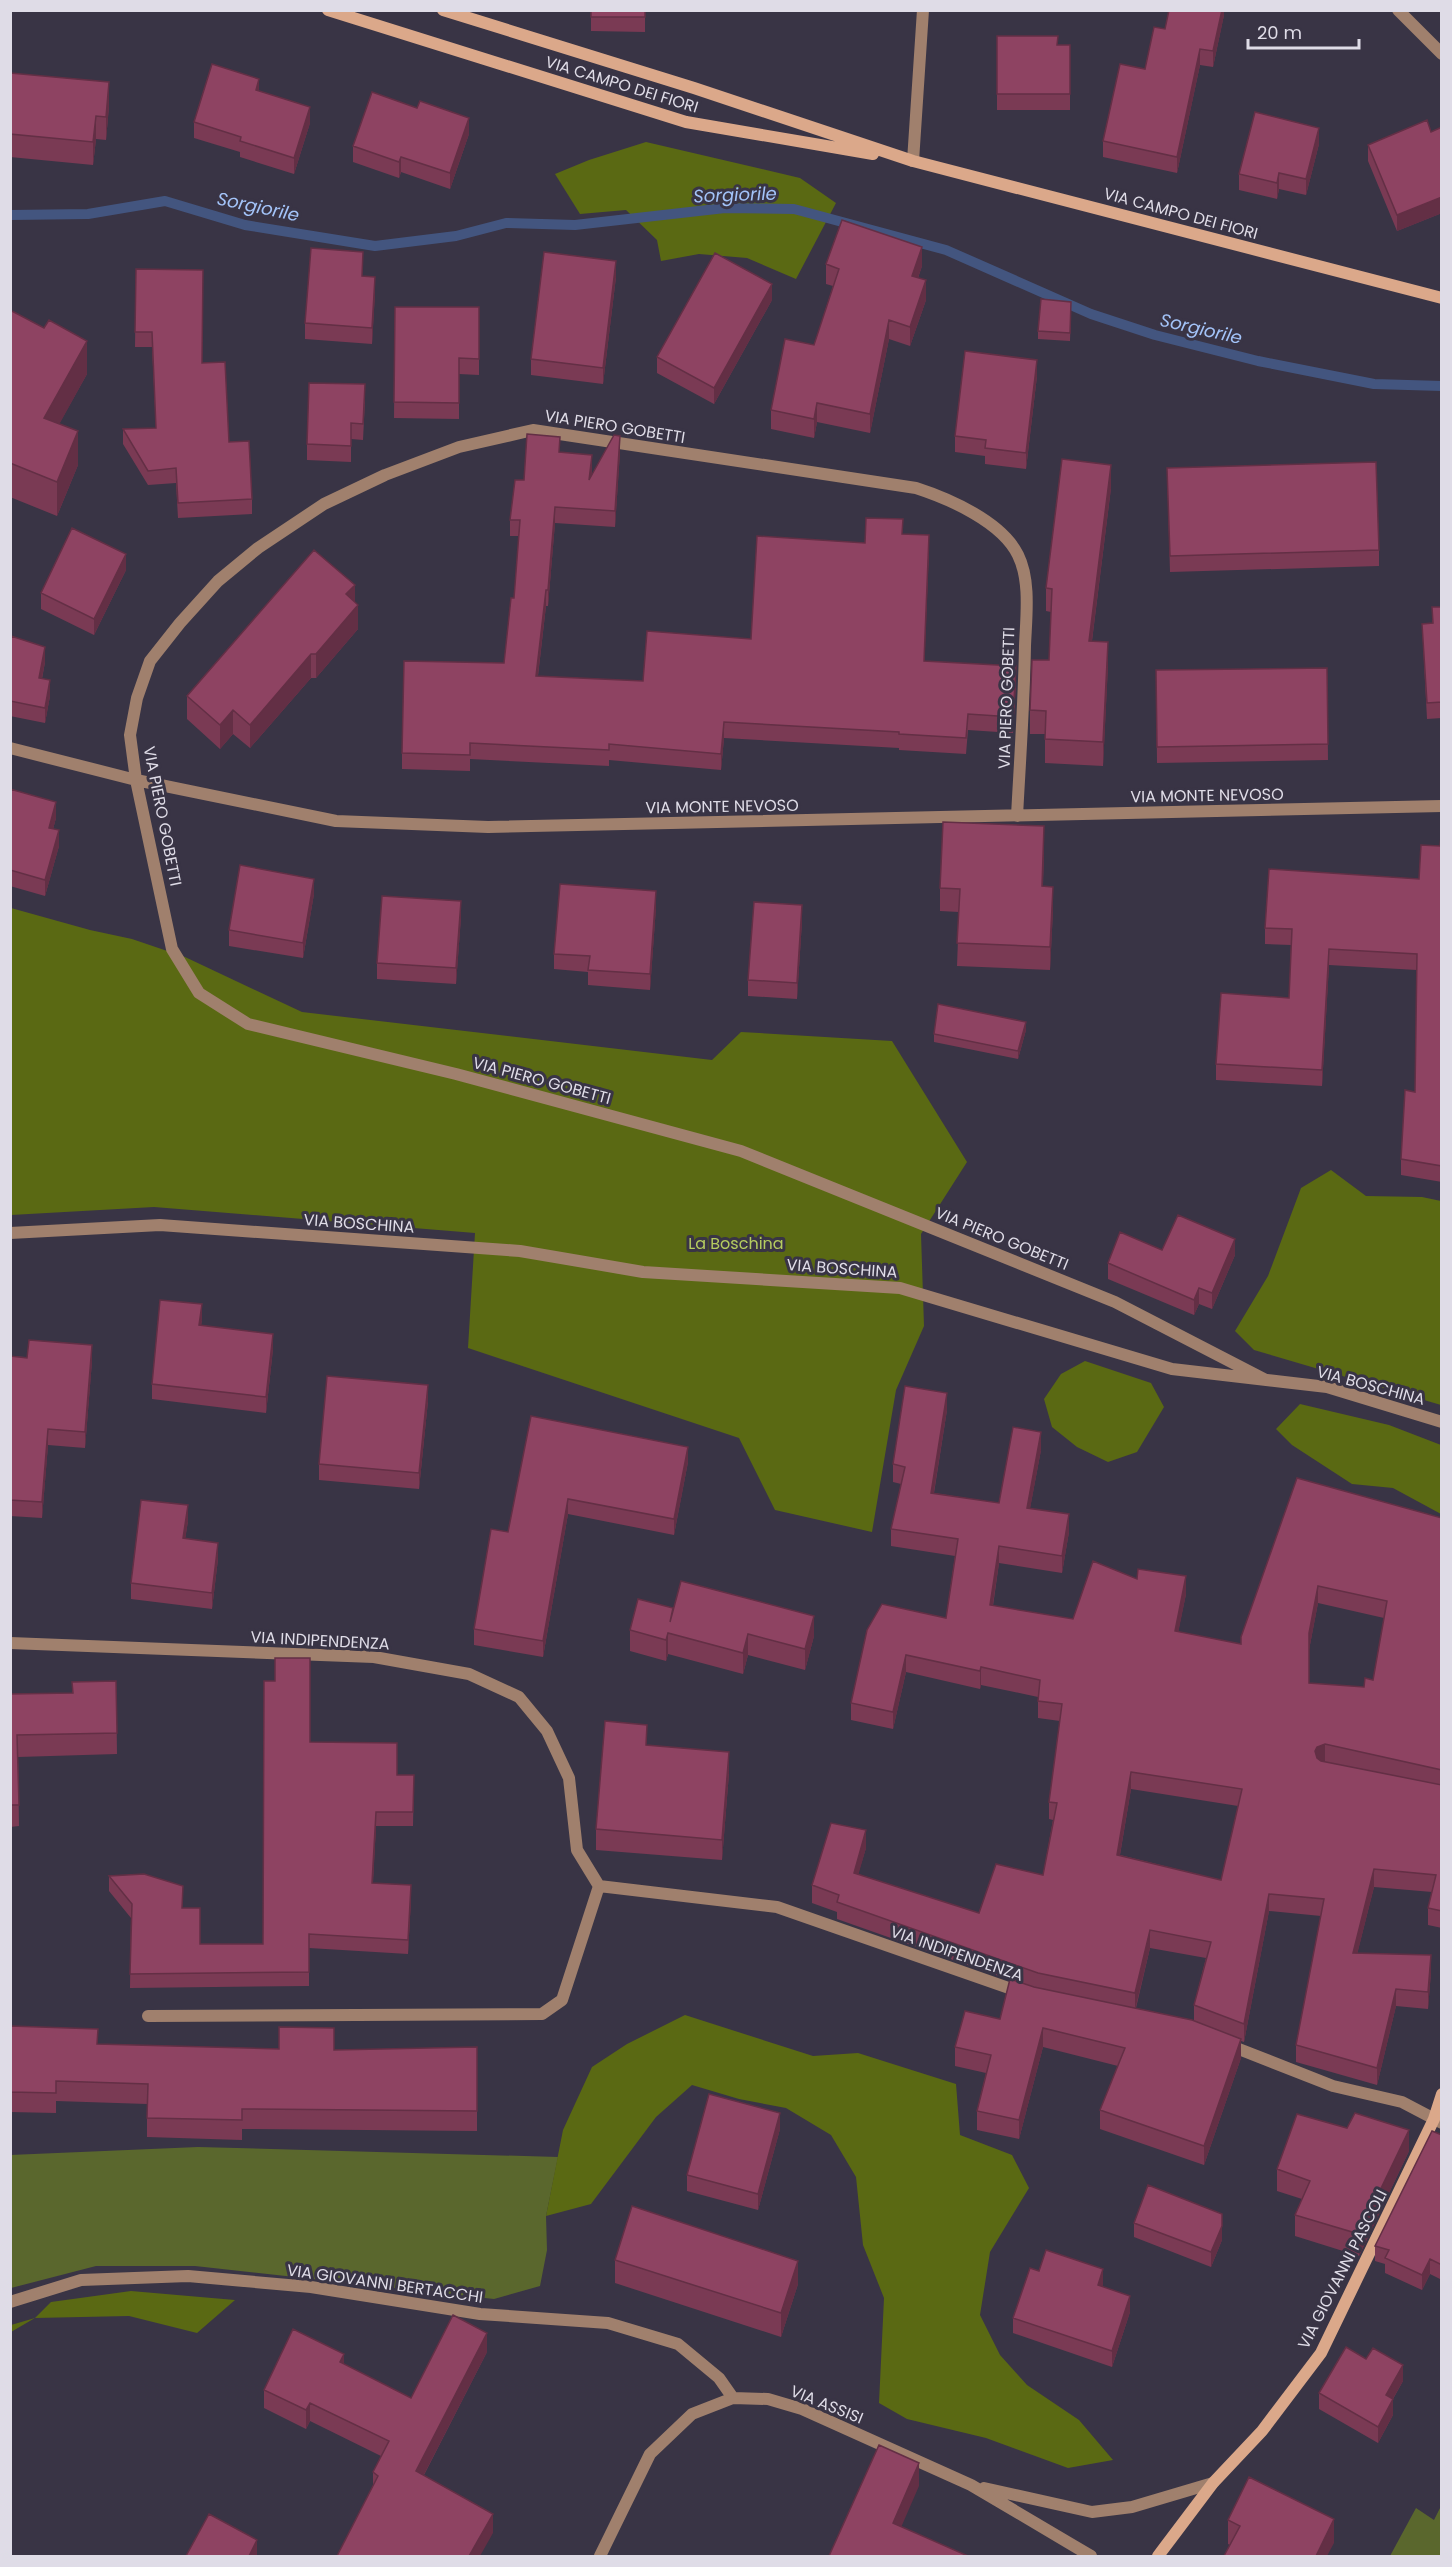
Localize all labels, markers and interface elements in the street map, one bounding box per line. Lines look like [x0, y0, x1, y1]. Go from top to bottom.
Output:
scale bar [1248, 12, 1359, 50]
text: 20 m [1257, 20, 1302, 45]
street label: VIA CAMPO DEI FIORI [543, 50, 701, 119]
water label: Sorgiorile [693, 181, 777, 208]
street label: VIA CAMPO DEI FIORI [1101, 182, 1261, 245]
water label: Sorgiorile [215, 186, 302, 227]
water label: Sorgiorile [1158, 307, 1245, 350]
street label: VIA PIERO GOBETTI [543, 404, 687, 449]
street label: VIA PIERO GOBETTI [993, 627, 1020, 769]
street label: VIA PIERO GOBETTI [138, 744, 187, 888]
street label: VIA MONTE NEVOSO [1130, 783, 1284, 808]
street label: VIA MONTE NEVOSO [645, 794, 799, 819]
street label: VIA PIERO GOBETTI [470, 1051, 613, 1110]
street label: VIA PIERO GOBETTI [932, 1201, 1072, 1276]
street label: VIA BOSCHINA [303, 1208, 415, 1239]
park label: La Boschina [688, 1232, 784, 1255]
street label: VIA BOSCHINA [786, 1253, 898, 1284]
street label: VIA BOSCHINA [1314, 1360, 1428, 1411]
street label: VIA INDIPENDENZA [250, 1625, 390, 1656]
street label: VIA INDIPENDENZA [887, 1920, 1027, 1987]
street label: VIA GIOVANNI PASCOLI [1292, 2185, 1393, 2353]
street label: VIA GIOVANNI BERTACCHI [285, 2258, 485, 2309]
street label: VIA ASSISI [787, 2379, 867, 2429]

